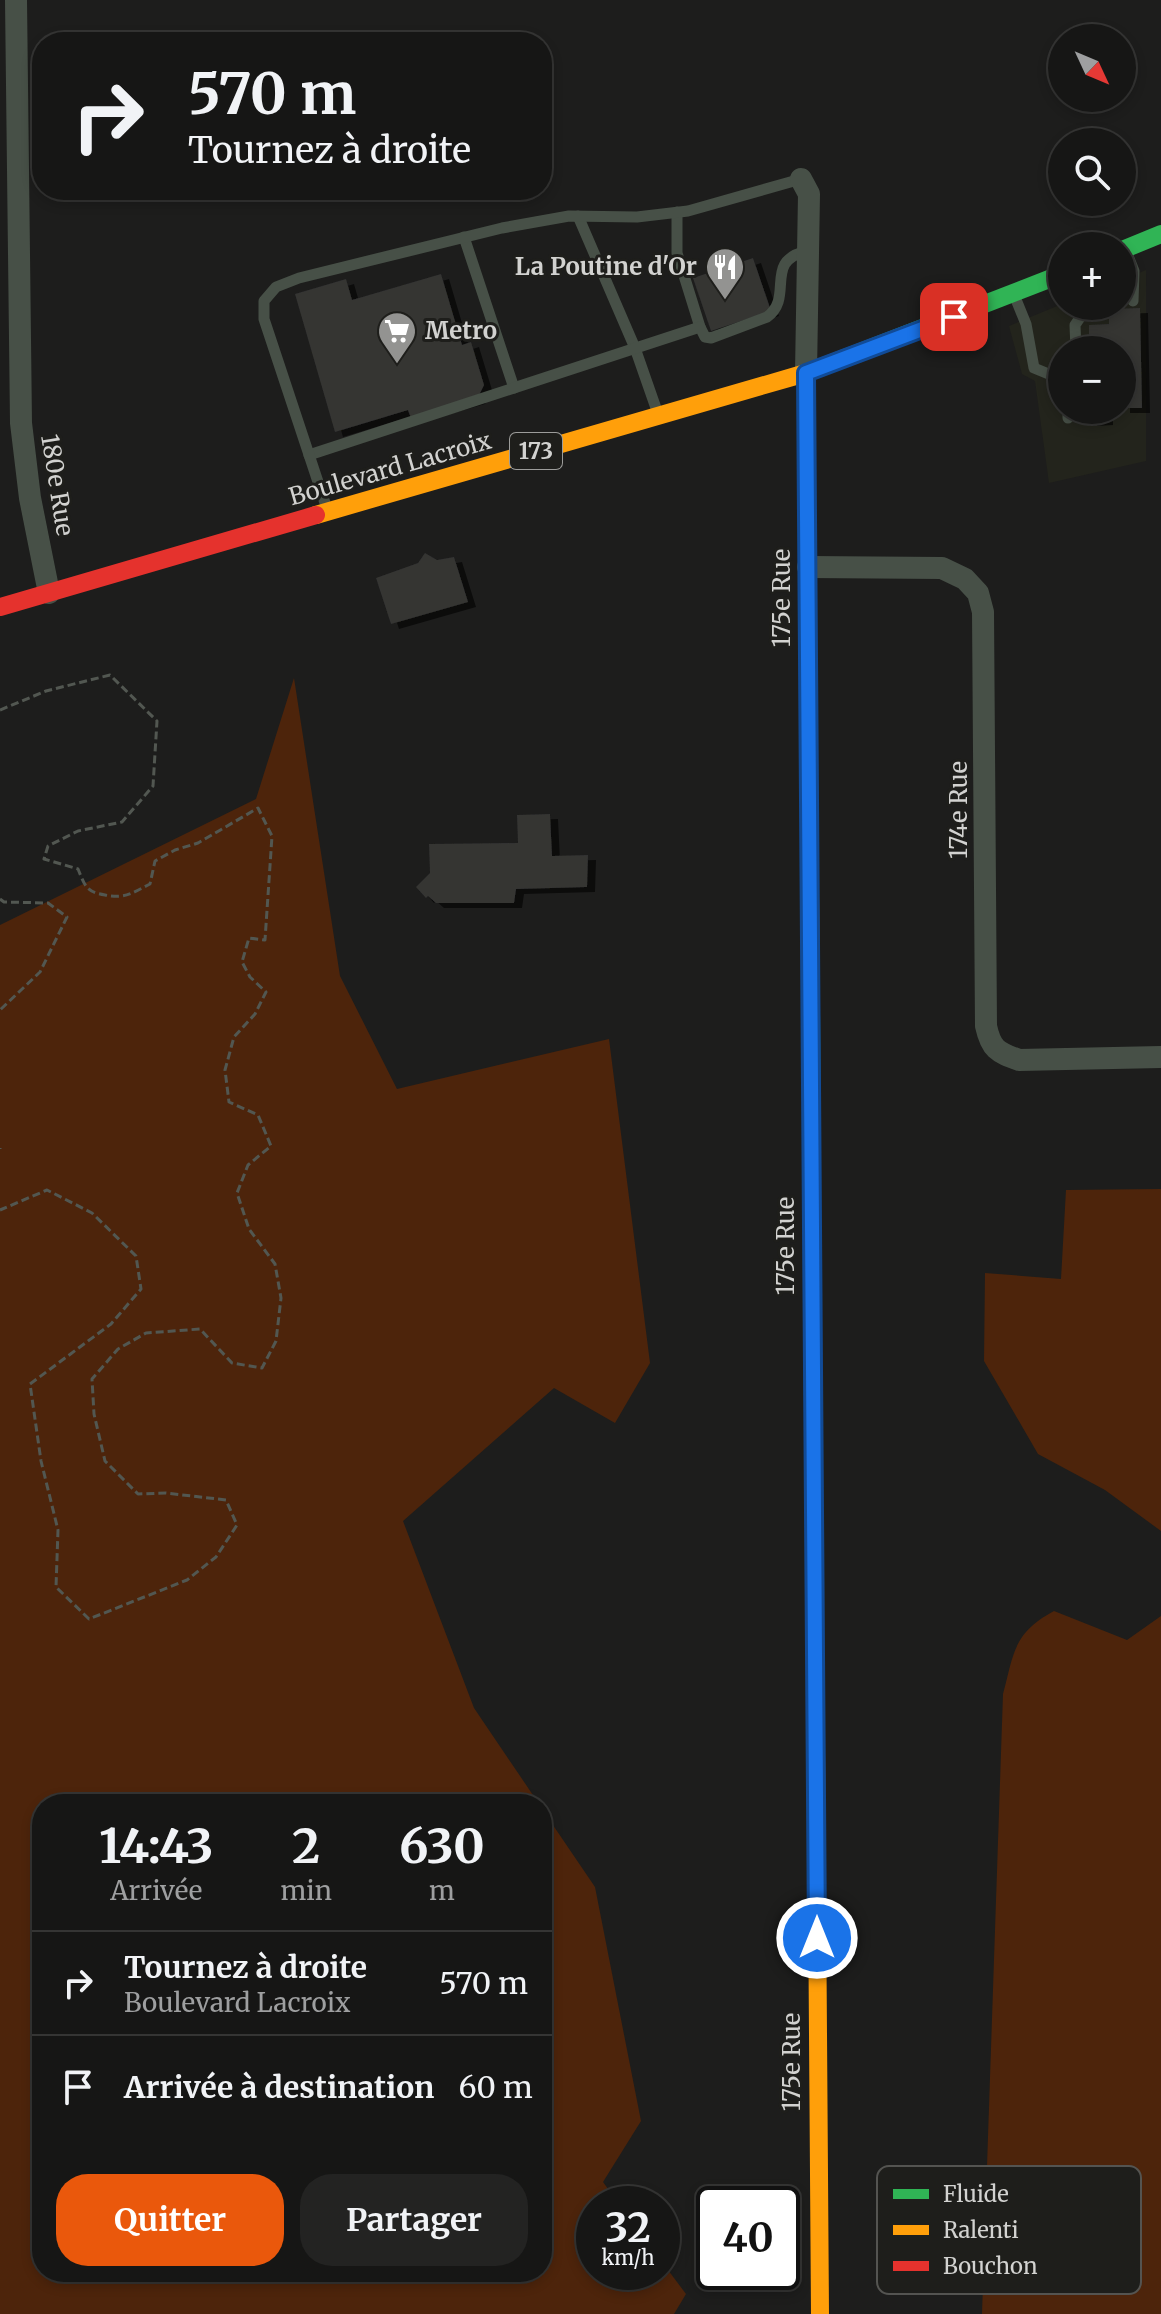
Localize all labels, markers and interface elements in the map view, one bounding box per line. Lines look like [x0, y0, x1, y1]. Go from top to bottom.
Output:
north arrow [1048, 24, 1136, 112]
map controls [1048, 24, 1136, 424]
text: 570 m [188, 59, 356, 129]
icon: right [56, 64, 160, 168]
text: Tournez à droite [188, 128, 471, 173]
button: search [1048, 128, 1136, 216]
button: + [1048, 232, 1136, 320]
restaurant icon: La Poutine d'Or [704, 246, 746, 301]
place label: La Poutine d'Or [515, 251, 697, 282]
pin [920, 283, 988, 351]
icon: arrive [932, 295, 976, 339]
supermarket icon: Metro [376, 310, 418, 365]
place label: Metro [425, 315, 497, 346]
button: − [1048, 336, 1136, 424]
street label: Boulevard Lacroix [285, 425, 495, 512]
street label: 180e Rue [34, 432, 81, 538]
road number: 173 [510, 433, 562, 469]
street label: 175e Rue [766, 549, 797, 647]
street label: 174e Rue [943, 761, 974, 859]
street label: 175e Rue [770, 1197, 801, 1295]
text: 14:43 [99, 1816, 213, 1876]
text: 2 [292, 1816, 320, 1876]
text: 630 [399, 1816, 485, 1876]
text: Arrivée [110, 1874, 202, 1907]
text: min [281, 1874, 332, 1907]
text: m [429, 1874, 455, 1907]
position arrow [775, 1896, 859, 1980]
text: Tournez à droite [124, 1948, 367, 1986]
icon: right [56, 1961, 100, 2005]
text: 570 m [439, 1964, 528, 2002]
text: Boulevard Lacroix [124, 1986, 351, 2019]
street label: 175e Rue [776, 2013, 807, 2111]
icon: arrive [56, 2065, 100, 2109]
text: Arrivée à destination [124, 2068, 434, 2106]
text: 60 m [458, 2068, 533, 2106]
legend [877, 2166, 1141, 2294]
button: Quitter [56, 2174, 284, 2266]
button: Partager [300, 2174, 528, 2266]
text: Fluide [943, 2180, 1009, 2208]
speed limit sign: 40 [696, 2186, 800, 2290]
text: 32 [605, 2203, 651, 2253]
text: Ralenti [943, 2216, 1019, 2244]
text: km/h [602, 2245, 654, 2270]
text: Bouchon [943, 2252, 1038, 2280]

